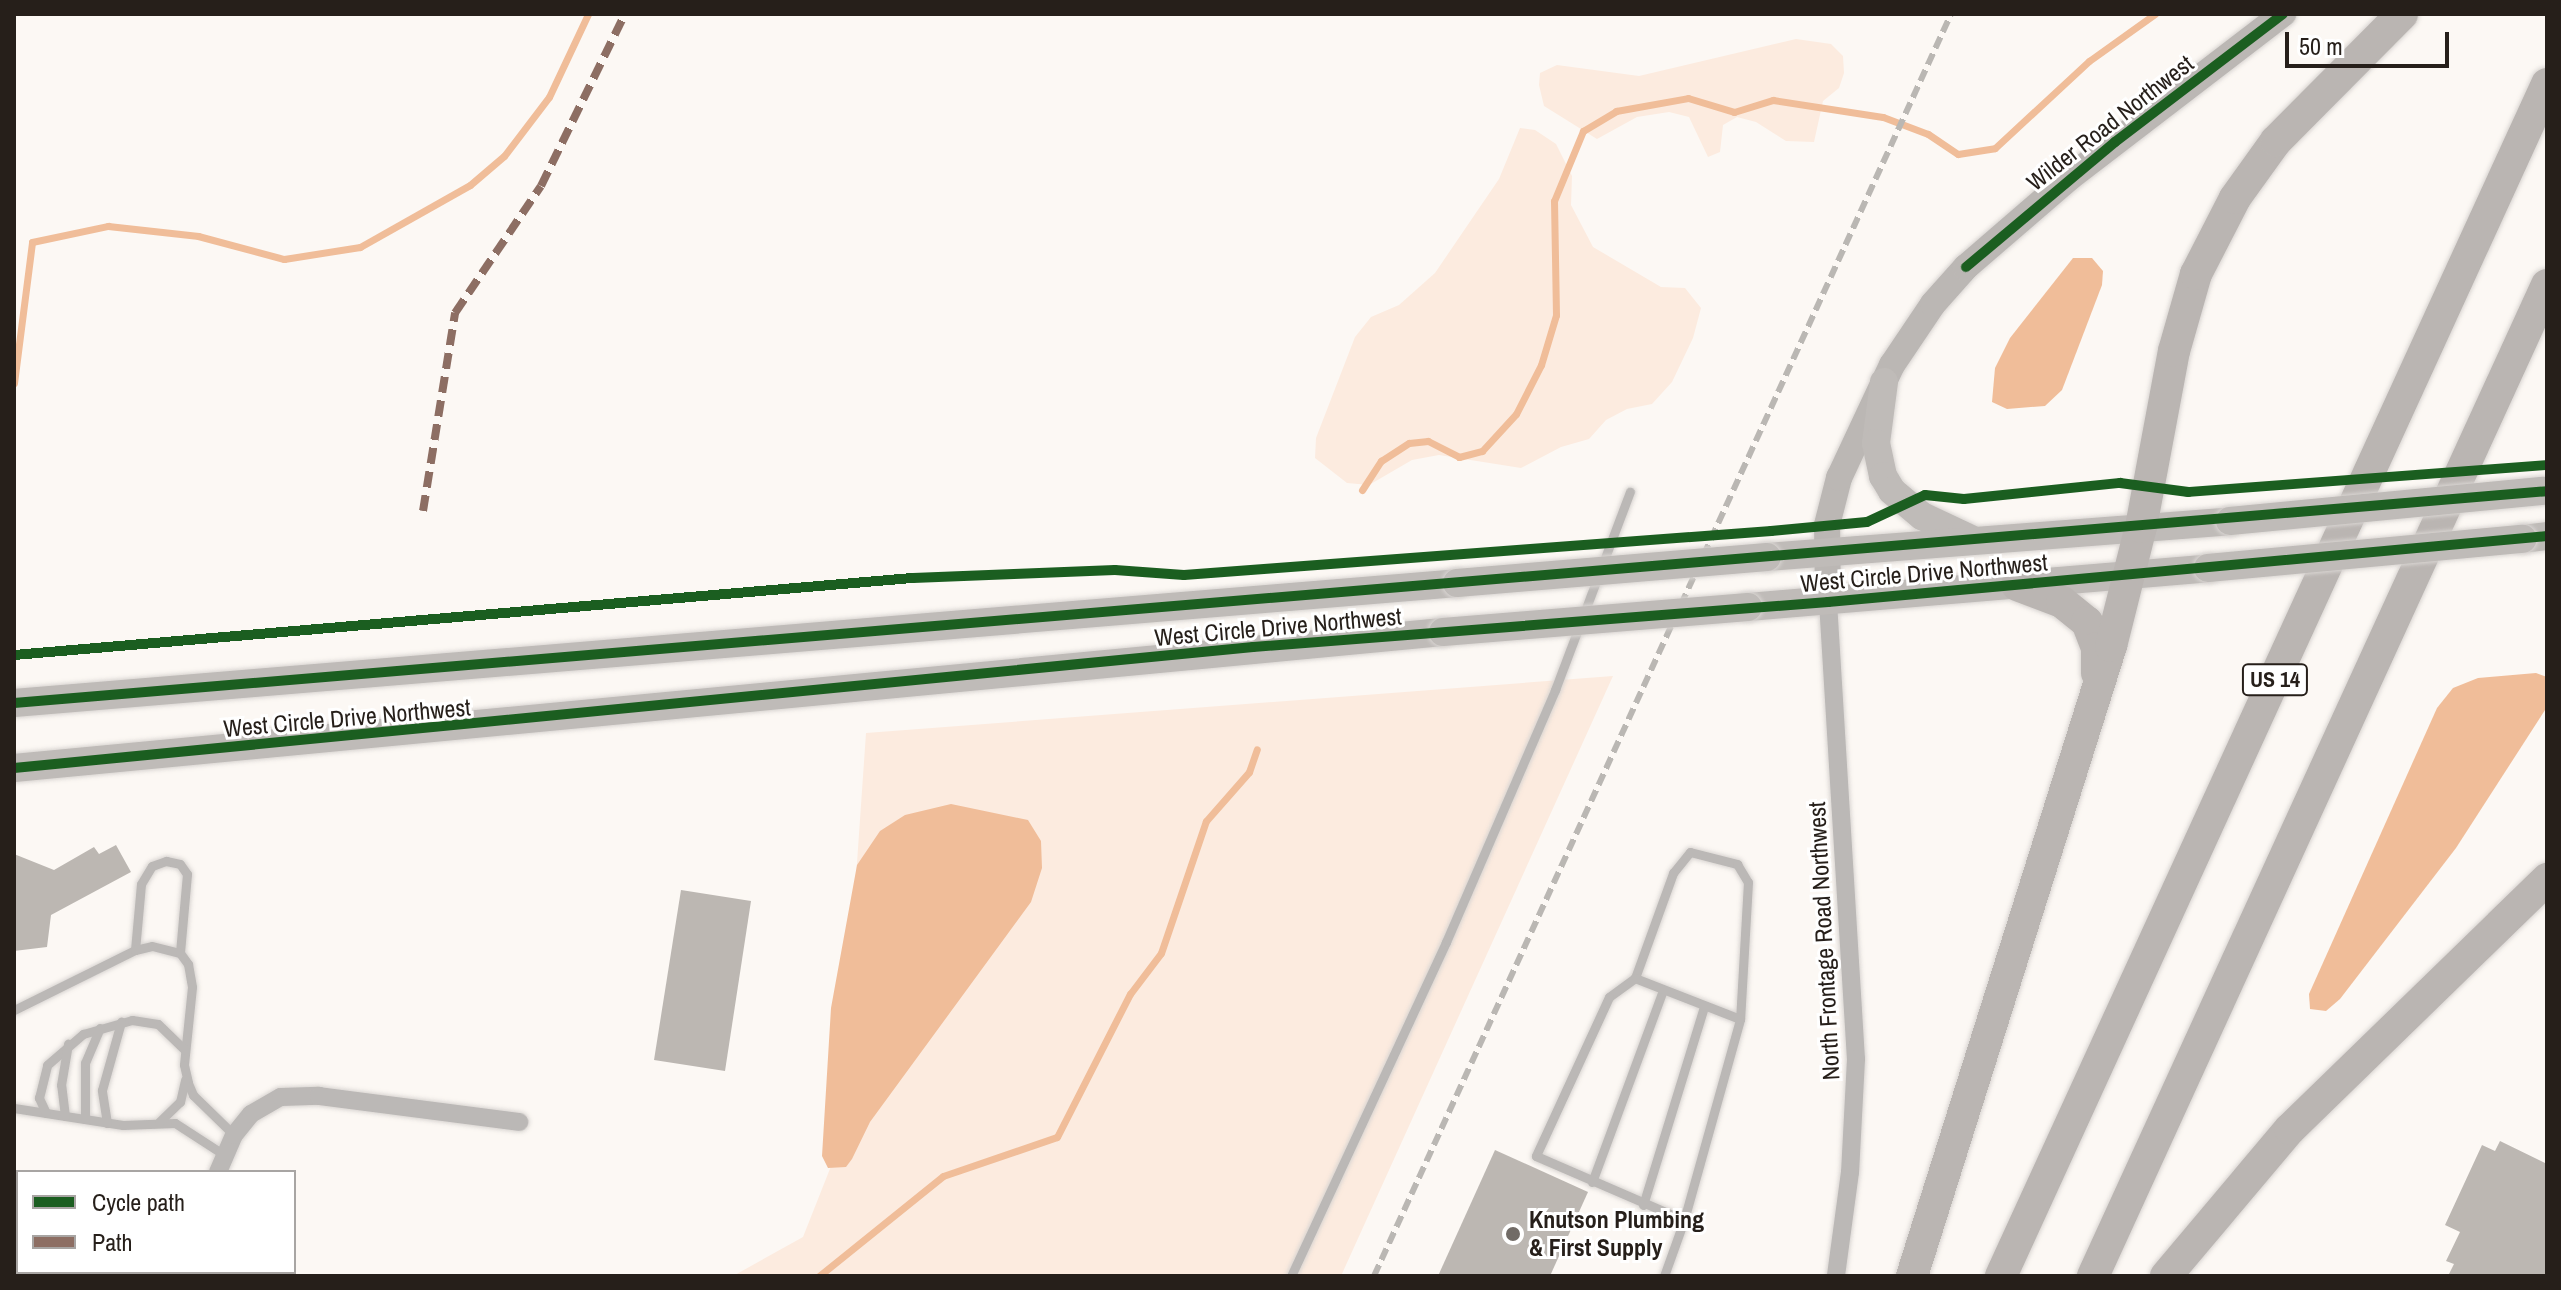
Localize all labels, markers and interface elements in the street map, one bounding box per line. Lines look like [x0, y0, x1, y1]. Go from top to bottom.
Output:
scale bar [2289, 16, 2453, 66]
text: 50 m [2299, 30, 2343, 62]
street label: Wilder Road Northwest [2021, 49, 2199, 197]
street label: West Circle Drive Northwest [1799, 548, 2049, 598]
street label: West Circle Drive Northwest [1153, 602, 1403, 652]
road number: US 14 [2241, 662, 2309, 698]
street label: West Circle Drive Northwest [222, 693, 472, 743]
street label: North Frontage Road Northwest [1802, 801, 1846, 1081]
legend [16, 1170, 296, 1274]
text: Cycle path [92, 1186, 185, 1218]
place label: Knutson Plumbing & First Supply [1529, 1206, 1704, 1262]
marker: Knutson Plumbing & First Supply [1504, 1225, 1522, 1243]
text: Path [92, 1226, 133, 1258]

